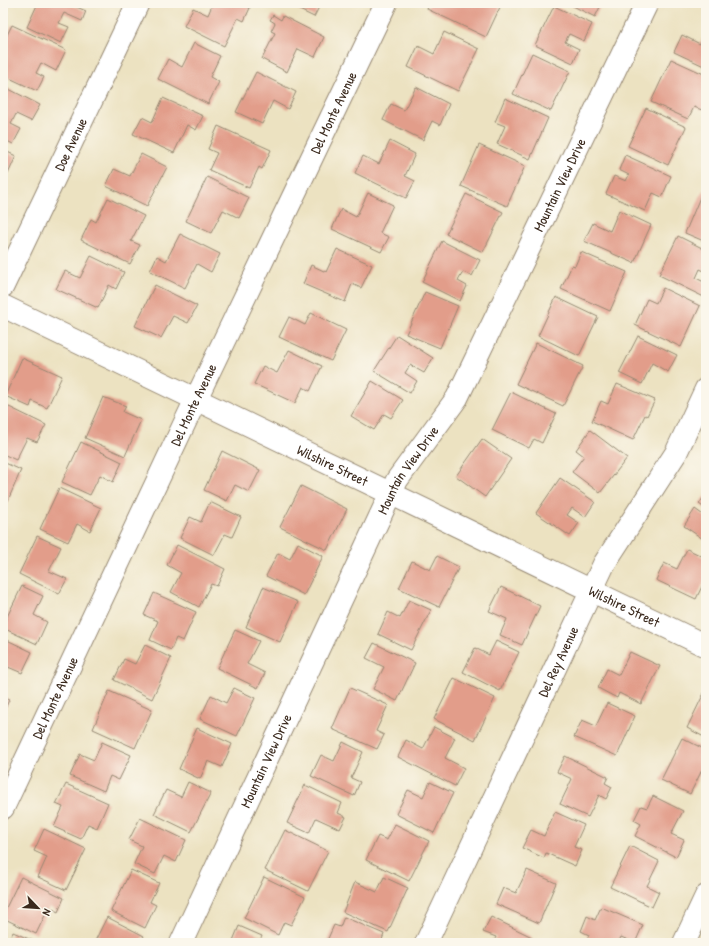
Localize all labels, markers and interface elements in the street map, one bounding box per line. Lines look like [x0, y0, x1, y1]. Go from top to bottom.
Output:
street label: Del Monte Avenue [305, 68, 361, 156]
street label: Doe Avenue [49, 114, 91, 174]
street label: Mountain View Drive [528, 134, 590, 235]
street label: Del Monte Avenue [165, 360, 221, 449]
street label: Mountain View Drive [372, 421, 443, 517]
street label: Wilshire Street [294, 440, 372, 490]
street label: Wilshire Street [586, 581, 663, 631]
street label: Del Rey Avenue [533, 623, 583, 700]
street label: Del Monte Avenue [27, 653, 82, 742]
street label: Mountain View Drive [235, 710, 296, 811]
north arrow [18, 888, 58, 928]
text: N [39, 907, 55, 918]

